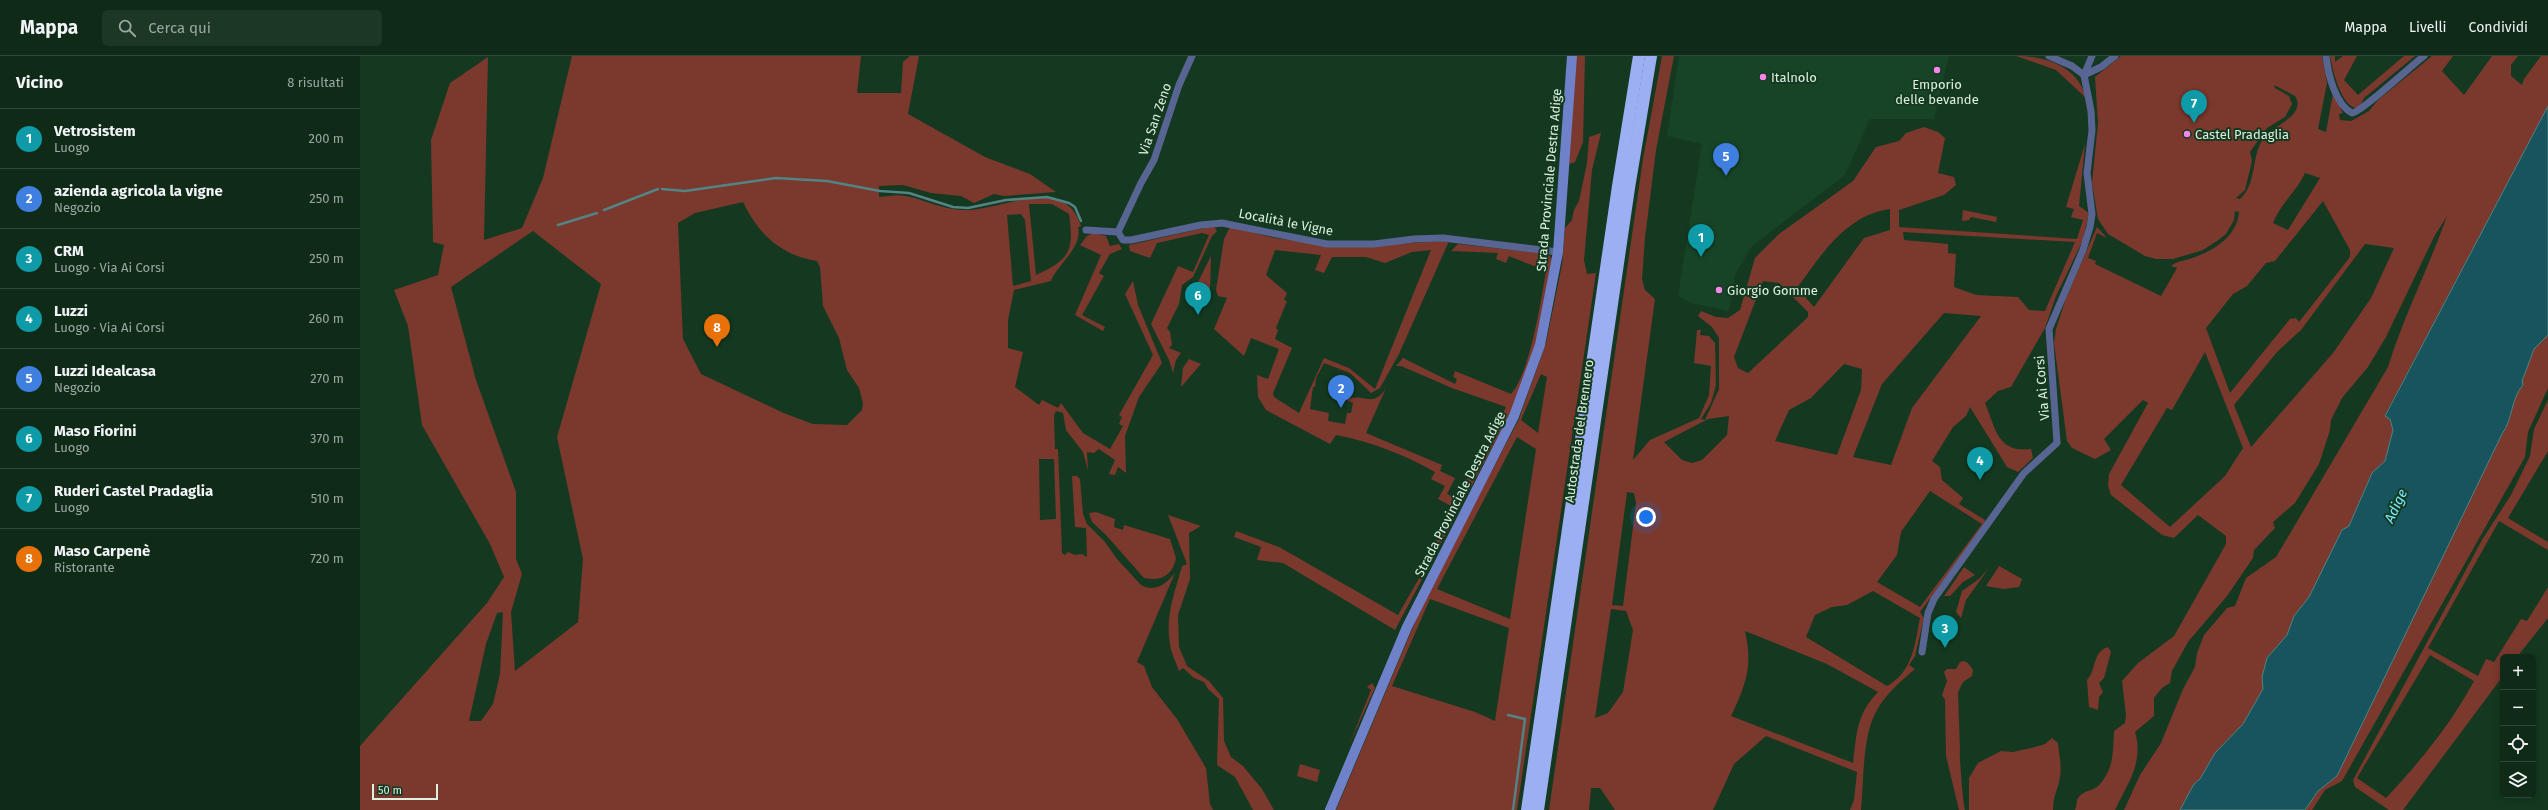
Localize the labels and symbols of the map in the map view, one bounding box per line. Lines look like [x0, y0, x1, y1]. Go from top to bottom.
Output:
marker: Emporio delle bevande [1932, 65, 1942, 75]
place label: Italnolo [1771, 70, 1817, 85]
marker: Italnolo [1758, 72, 1768, 82]
place label: Emporio delle bevande [1895, 77, 1979, 107]
street label: Via San Zeno [1136, 81, 1174, 157]
street label: Strada Provinciale Destra Adige [1534, 88, 1564, 272]
pin: 7 [2181, 90, 2207, 123]
place label: Castel Pradaglia [2195, 127, 2289, 142]
marker: Castel Pradaglia [2182, 129, 2192, 139]
pin: 5 [1713, 143, 1739, 176]
street label: Località le Vigne [1237, 205, 1335, 239]
pin: 1 [1688, 224, 1714, 257]
pin: 6 [1185, 282, 1211, 315]
place label: Giorgio Gomme [1727, 283, 1818, 298]
marker: Giorgio Gomme [1714, 285, 1724, 295]
pin: 8 [704, 314, 730, 347]
street label: Via Ai Corsi [2032, 355, 2052, 421]
street label: Autostrada del Brennero [1562, 359, 1596, 503]
pin: 2 [1328, 375, 1354, 408]
street label: Strada Provinciale Destra Adige [1412, 409, 1508, 579]
pin: 4 [1967, 447, 1993, 480]
water label: Adige [2380, 486, 2411, 527]
your location [1636, 507, 1656, 527]
pin: 3 [1932, 615, 1958, 648]
scale bar [372, 782, 438, 801]

